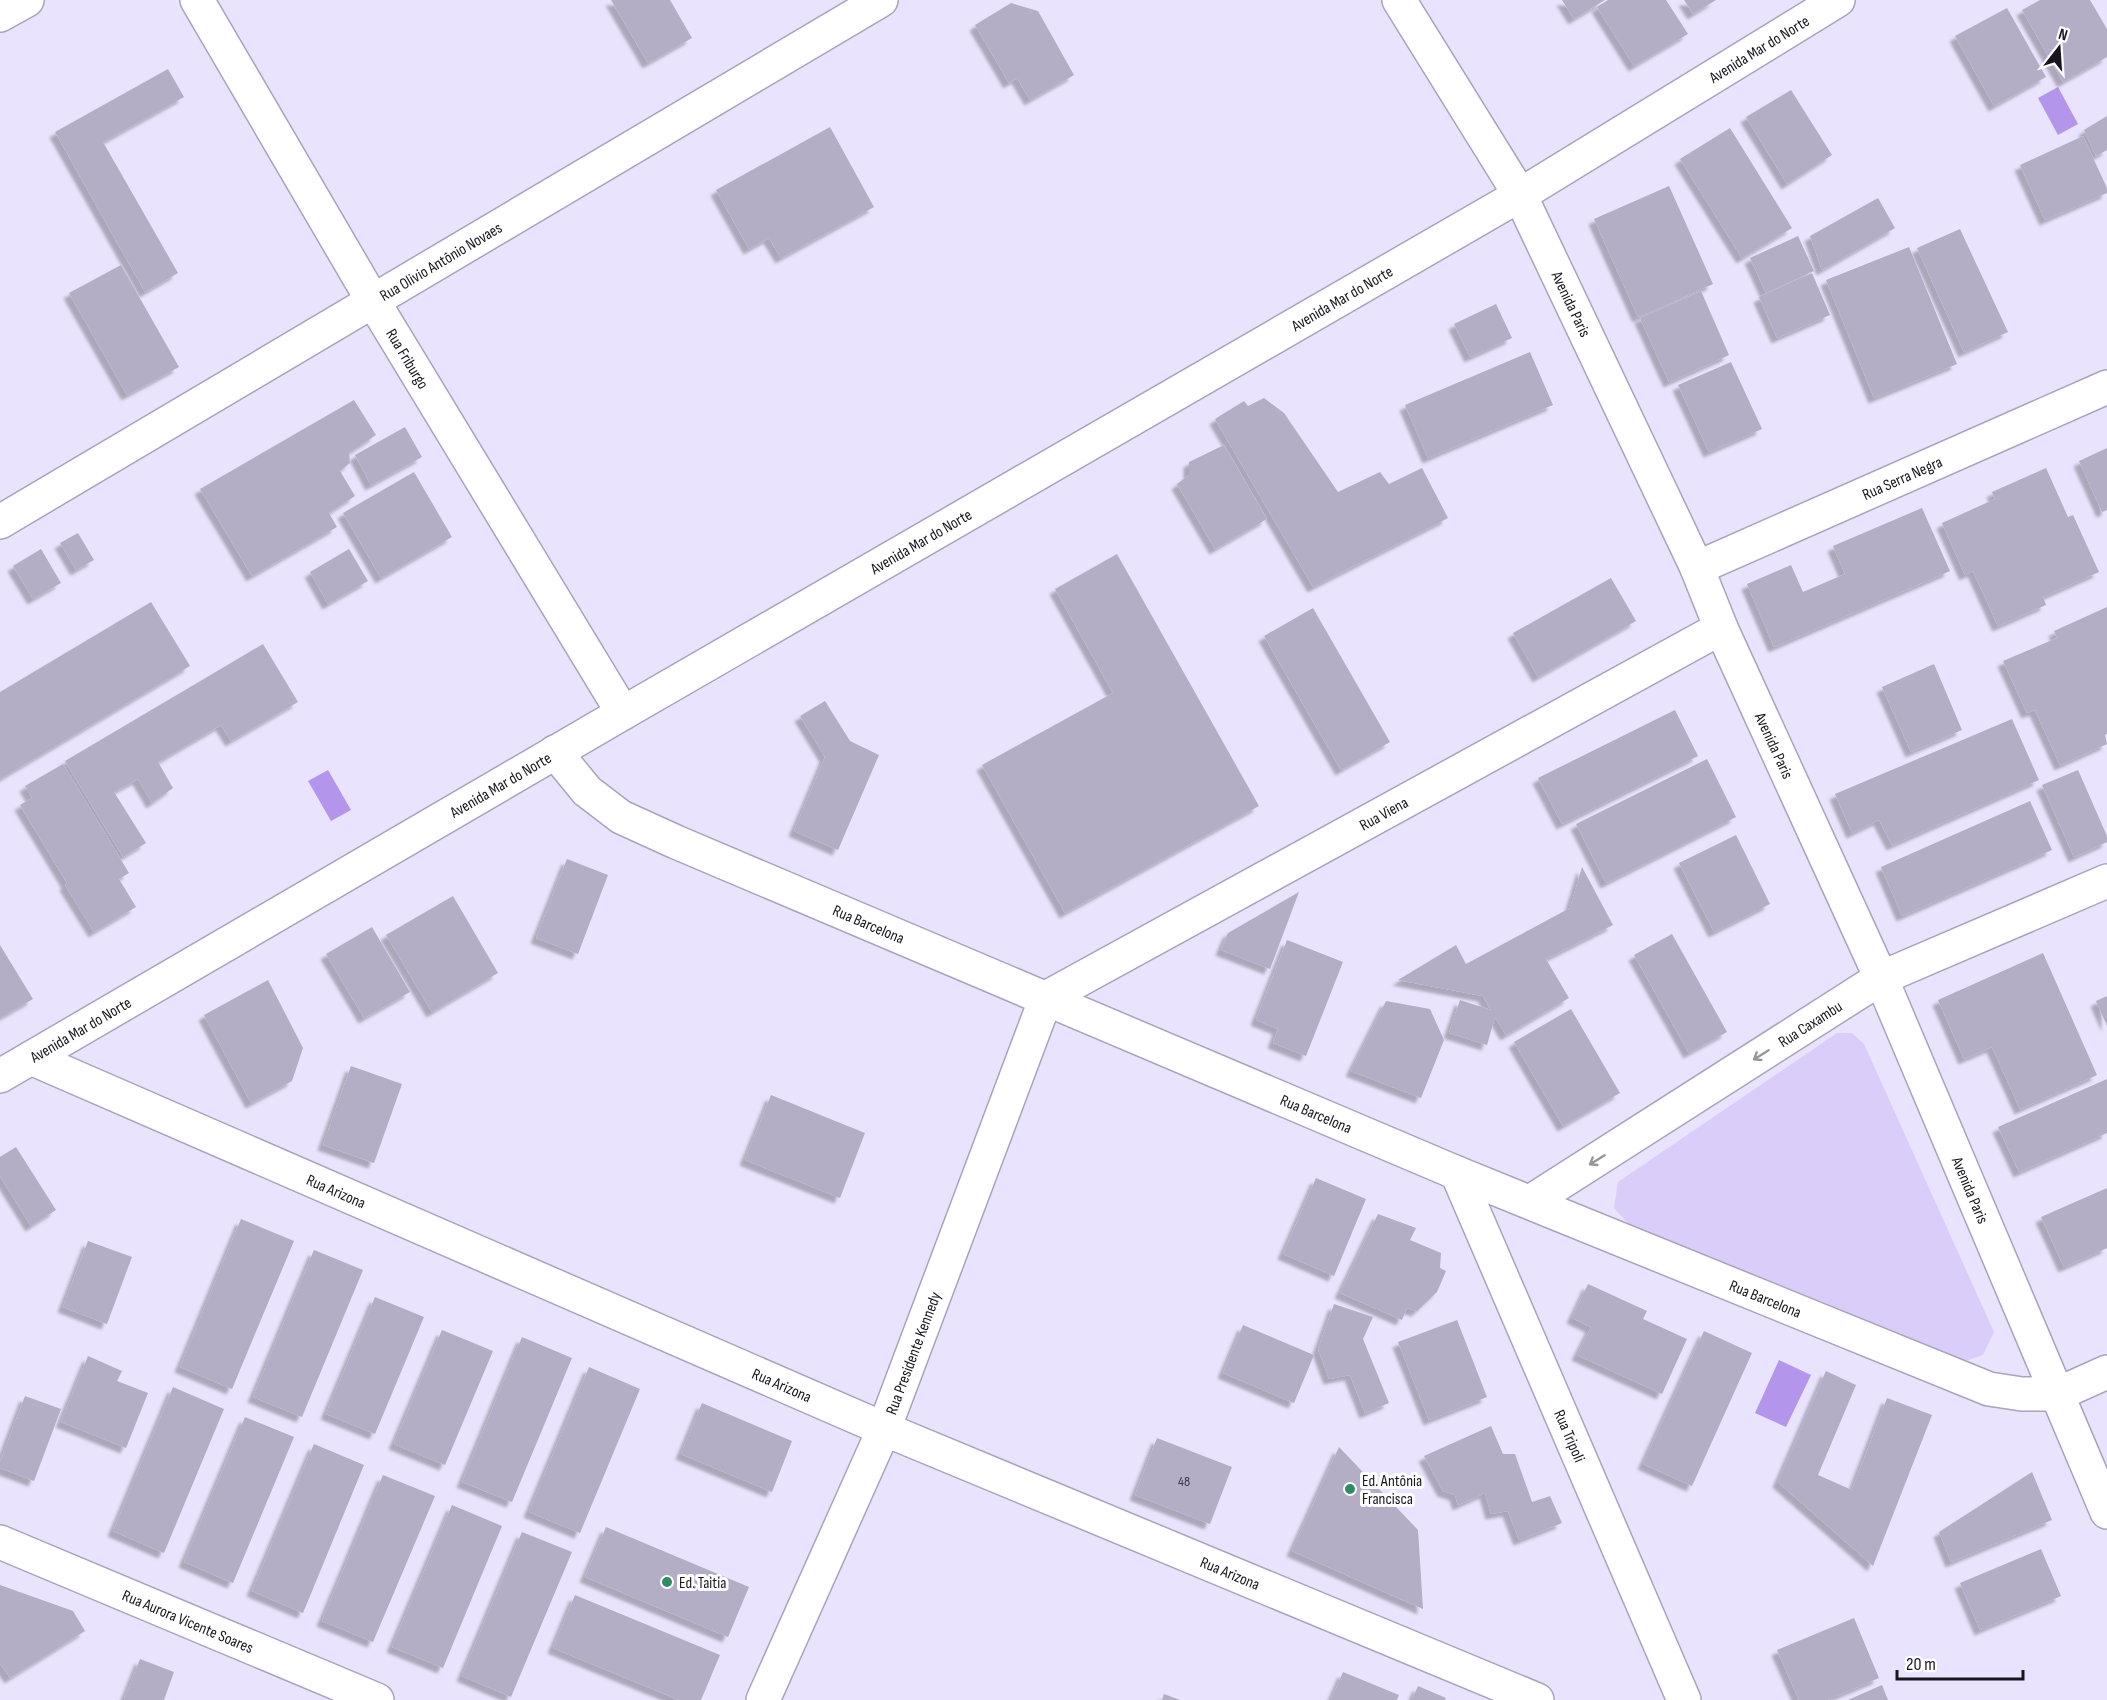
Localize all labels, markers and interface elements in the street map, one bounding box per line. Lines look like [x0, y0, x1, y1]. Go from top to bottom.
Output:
street label: Avenida Mar do Norte [1705, 12, 1813, 88]
north arrow [2029, 18, 2089, 78]
text: N [2056, 25, 2070, 45]
street label: Rua Olivio Antônio Novaes [377, 219, 506, 306]
street label: Avenida Mar do Norte [1288, 263, 1397, 336]
street label: Avenida Paris [1546, 268, 1594, 341]
street label: Rua Friburgo [381, 326, 432, 393]
street label: Rua Serra Negra [1860, 453, 1945, 505]
street label: Avenida Mar do Norte [867, 506, 976, 580]
street label: Avenida Paris [1750, 709, 1797, 782]
street label: Avenida Mar do Norte [446, 749, 555, 823]
street label: Rua Viena [1357, 793, 1412, 835]
street label: Rua Barcelona [829, 902, 907, 949]
street label: Avenida Mar do Norte [26, 994, 135, 1068]
street label: Rua Caxambu [1775, 997, 1846, 1052]
one-way arrow [1753, 1049, 1770, 1061]
street label: Rua Barcelona [1277, 1091, 1354, 1138]
one-way arrow [1588, 1153, 1605, 1166]
street label: Avenida Paris [1946, 1153, 1992, 1227]
street label: Rua Arizona [303, 1171, 368, 1213]
street label: Rua Barcelona [1726, 1277, 1804, 1323]
street label: Rua Presidente Kennedy [882, 1290, 946, 1417]
street label: Rua Arizona [749, 1365, 814, 1407]
street label: Rua Tripoli [1549, 1407, 1588, 1465]
place label: Ed. Antônia Francisca [1362, 1472, 1422, 1509]
house number: 48 [1178, 1473, 1190, 1490]
marker: Ed. Antônia Francisca [1343, 1482, 1357, 1496]
street label: Rua Arizona [1197, 1553, 1262, 1595]
place label: Ed. Taitia [679, 1574, 726, 1593]
marker: Ed. Taitia [660, 1575, 674, 1589]
street label: Rua Aurora Vicente Soares [119, 1586, 256, 1658]
scale bar [1897, 1643, 2023, 1681]
text: 20 m [1906, 1654, 1936, 1675]

